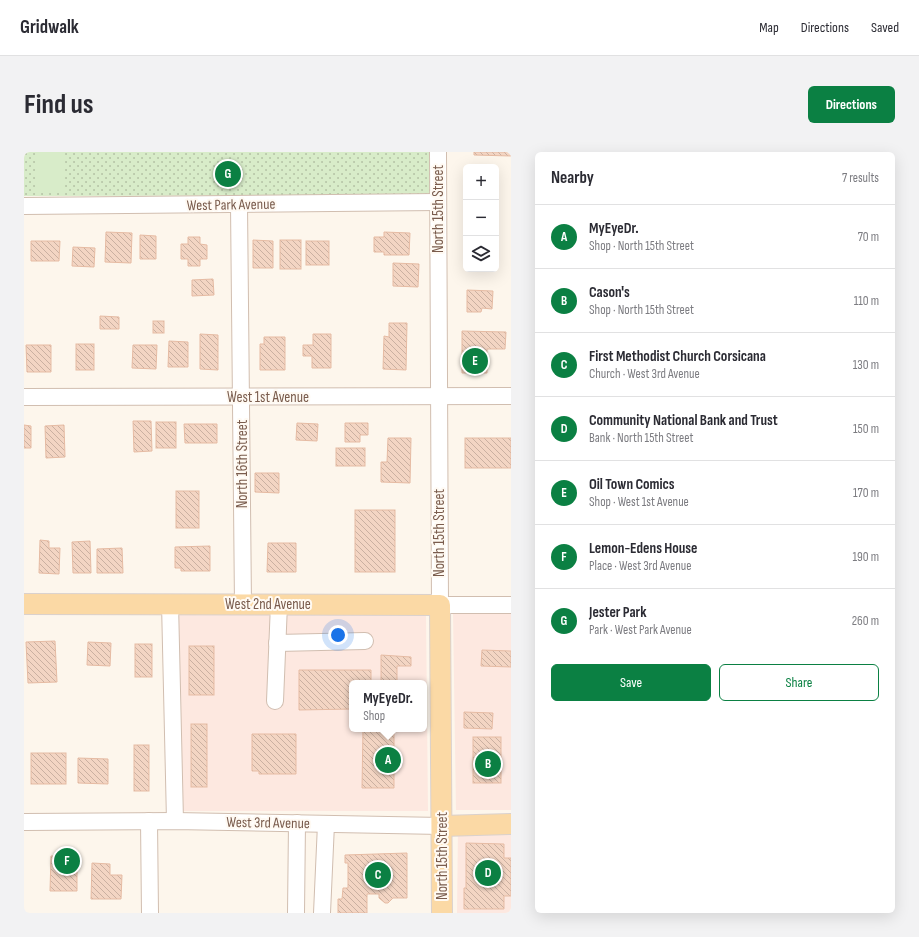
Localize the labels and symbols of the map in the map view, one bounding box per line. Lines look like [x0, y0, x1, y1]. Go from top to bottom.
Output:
pin: G [215, 159, 241, 189]
street label: North 15th Street [429, 165, 448, 253]
street label: West Park Avenue [186, 195, 276, 215]
pin: E [462, 346, 488, 376]
street label: West 1st Avenue [227, 388, 309, 407]
street label: North 16th Street [233, 419, 252, 508]
street label: North 15th Street [430, 489, 449, 577]
street label: West 2nd Avenue [225, 595, 311, 614]
your location [328, 625, 348, 645]
pin: A [375, 745, 401, 775]
pin: B [475, 749, 501, 779]
street label: North 15th Street [433, 812, 452, 900]
street label: West 3rd Avenue [226, 813, 310, 833]
pin: F [54, 846, 80, 876]
pin: D [475, 858, 501, 888]
pin: C [365, 860, 391, 890]

